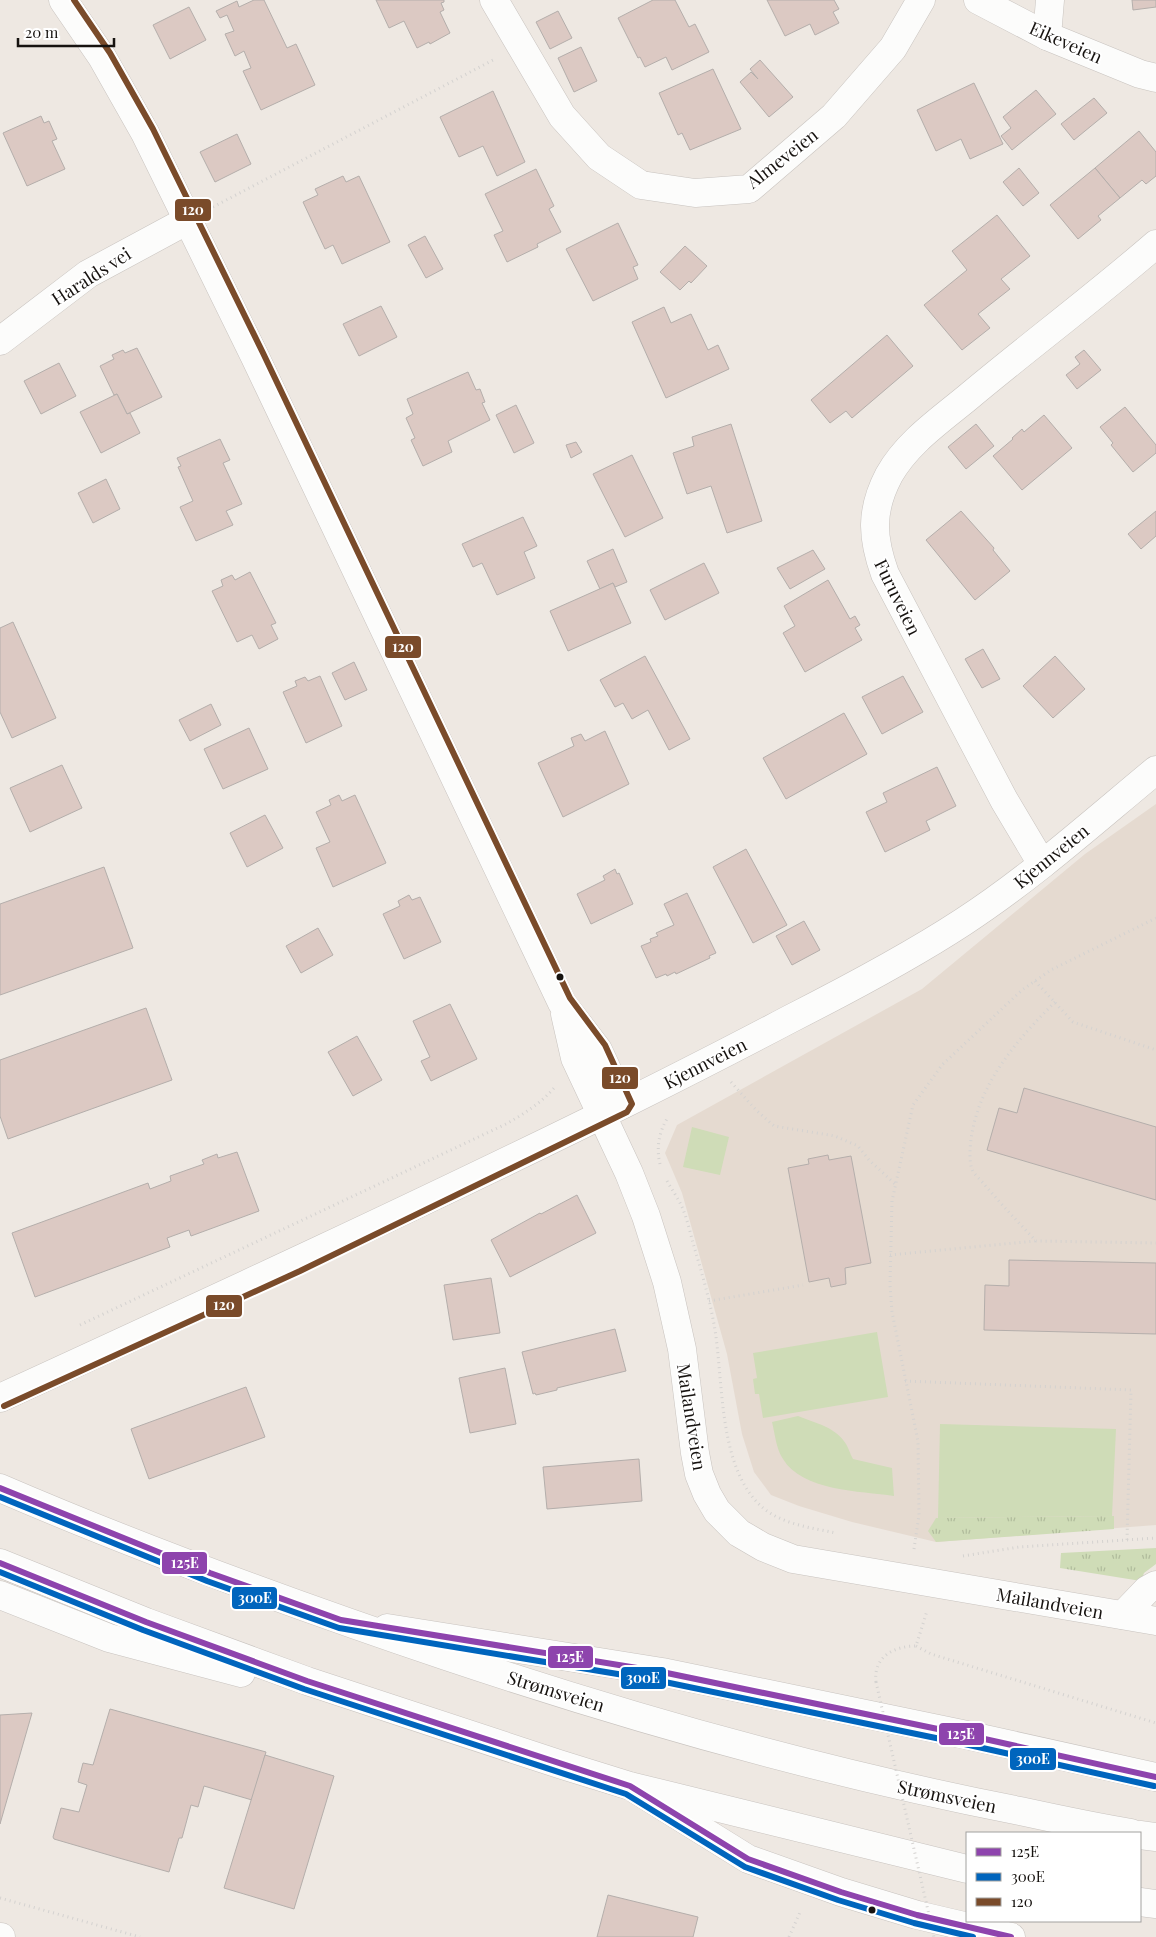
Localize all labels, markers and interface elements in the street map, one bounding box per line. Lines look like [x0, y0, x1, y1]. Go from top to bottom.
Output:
scale bar [18, 15, 114, 47]
street label: Eikeveien [1026, 15, 1107, 69]
text: 20 m [25, 22, 59, 42]
street label: Almeveien [741, 122, 823, 194]
line badge: 120 [174, 198, 212, 222]
text: 120 [182, 200, 204, 219]
street label: Haralds vei [47, 241, 135, 311]
street label: Furuveien [869, 555, 927, 639]
line badge: 120 [384, 635, 422, 659]
text: 120 [392, 637, 414, 656]
street label: Kjennveien [1009, 818, 1094, 894]
unlabelled marker [555, 972, 565, 982]
street label: Kjennveien [659, 1032, 751, 1094]
line badge: 120 [601, 1066, 639, 1090]
text: 120 [609, 1068, 631, 1087]
line badge: 120 [205, 1294, 243, 1318]
text: 120 [213, 1295, 235, 1314]
street label: Mailandveien [672, 1362, 712, 1472]
line badge: 125E [161, 1551, 208, 1575]
text: 125E [171, 1553, 199, 1572]
street label: Mailandveien [995, 1582, 1106, 1624]
line badge: 300E [231, 1586, 278, 1610]
text: 300E [238, 1588, 272, 1607]
line badge: 125E [547, 1645, 594, 1669]
text: 125E [556, 1647, 584, 1666]
street label: Strømsveien [504, 1665, 608, 1717]
line badge: 300E [620, 1666, 667, 1690]
text: 300E [626, 1668, 660, 1687]
line badge: 125E [938, 1722, 985, 1746]
text: 125E [947, 1724, 975, 1743]
line badge: 300E [1009, 1747, 1057, 1771]
text: 300E [1016, 1749, 1050, 1768]
street label: Strømsveien [895, 1774, 999, 1818]
legend [966, 1832, 1141, 1922]
text: 125E [1011, 1841, 1039, 1861]
text: 300E [1011, 1866, 1045, 1886]
text: 120 [1011, 1891, 1033, 1911]
unlabelled marker [867, 1905, 877, 1915]

